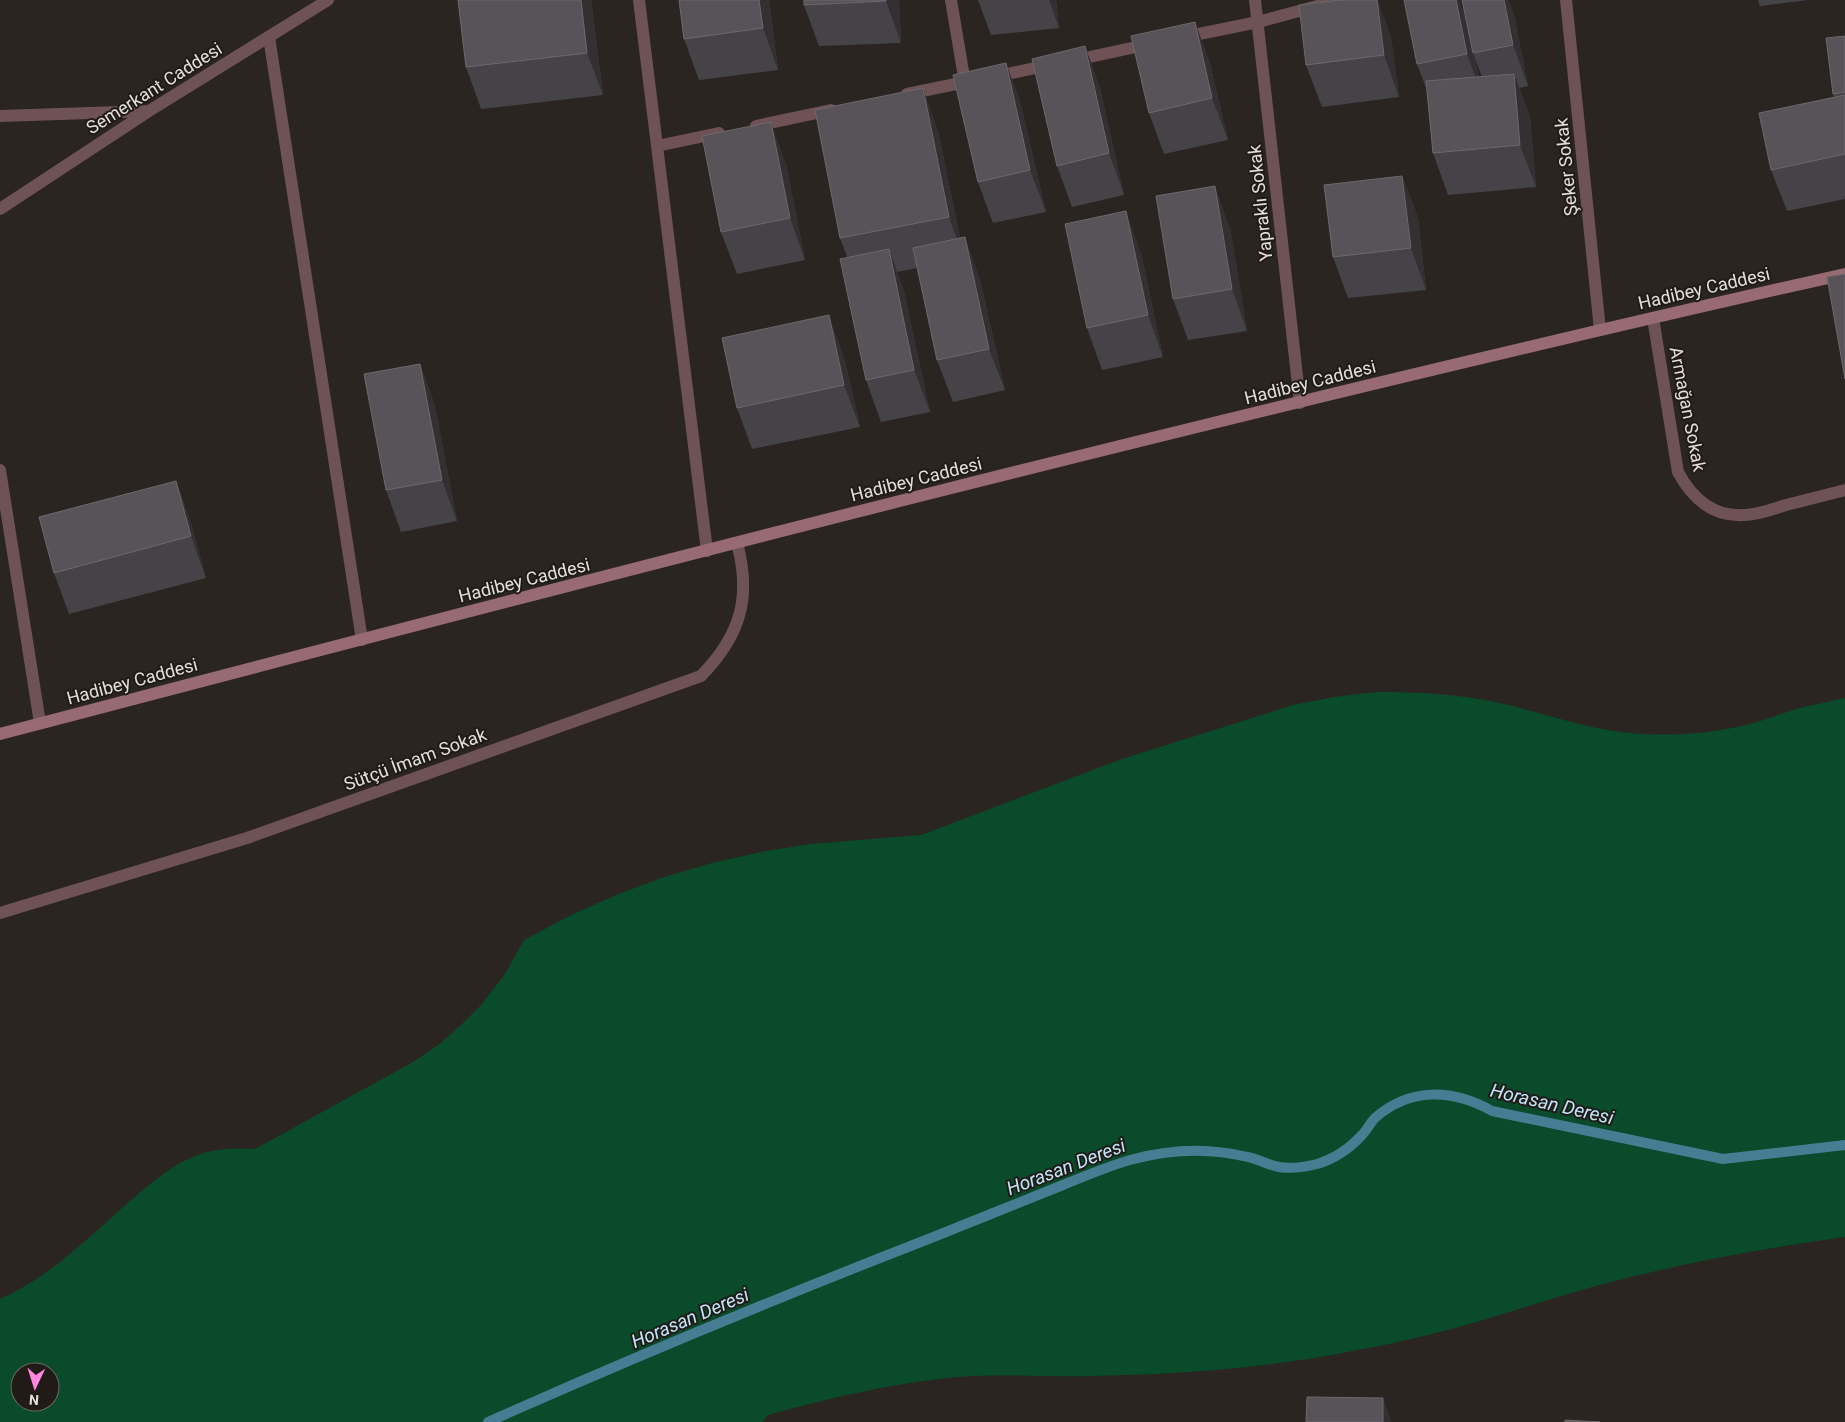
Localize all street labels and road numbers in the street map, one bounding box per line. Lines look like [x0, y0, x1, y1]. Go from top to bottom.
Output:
street label: Semerkant Caddesi [82, 38, 226, 138]
street label: Şeker Sokak [1550, 116, 1582, 217]
street label: Yapraklı Sokak [1243, 143, 1277, 262]
street label: Hadibey Caddesi [1636, 263, 1772, 313]
street label: Armağan Sokak [1666, 345, 1711, 474]
street label: Hadibey Caddesi [1242, 356, 1378, 408]
street label: Hadibey Caddesi [848, 453, 984, 505]
street label: Hadibey Caddesi [456, 554, 592, 606]
street label: Hadibey Caddesi [64, 653, 200, 709]
street label: Sütçü İmam Sokak [341, 723, 490, 795]

